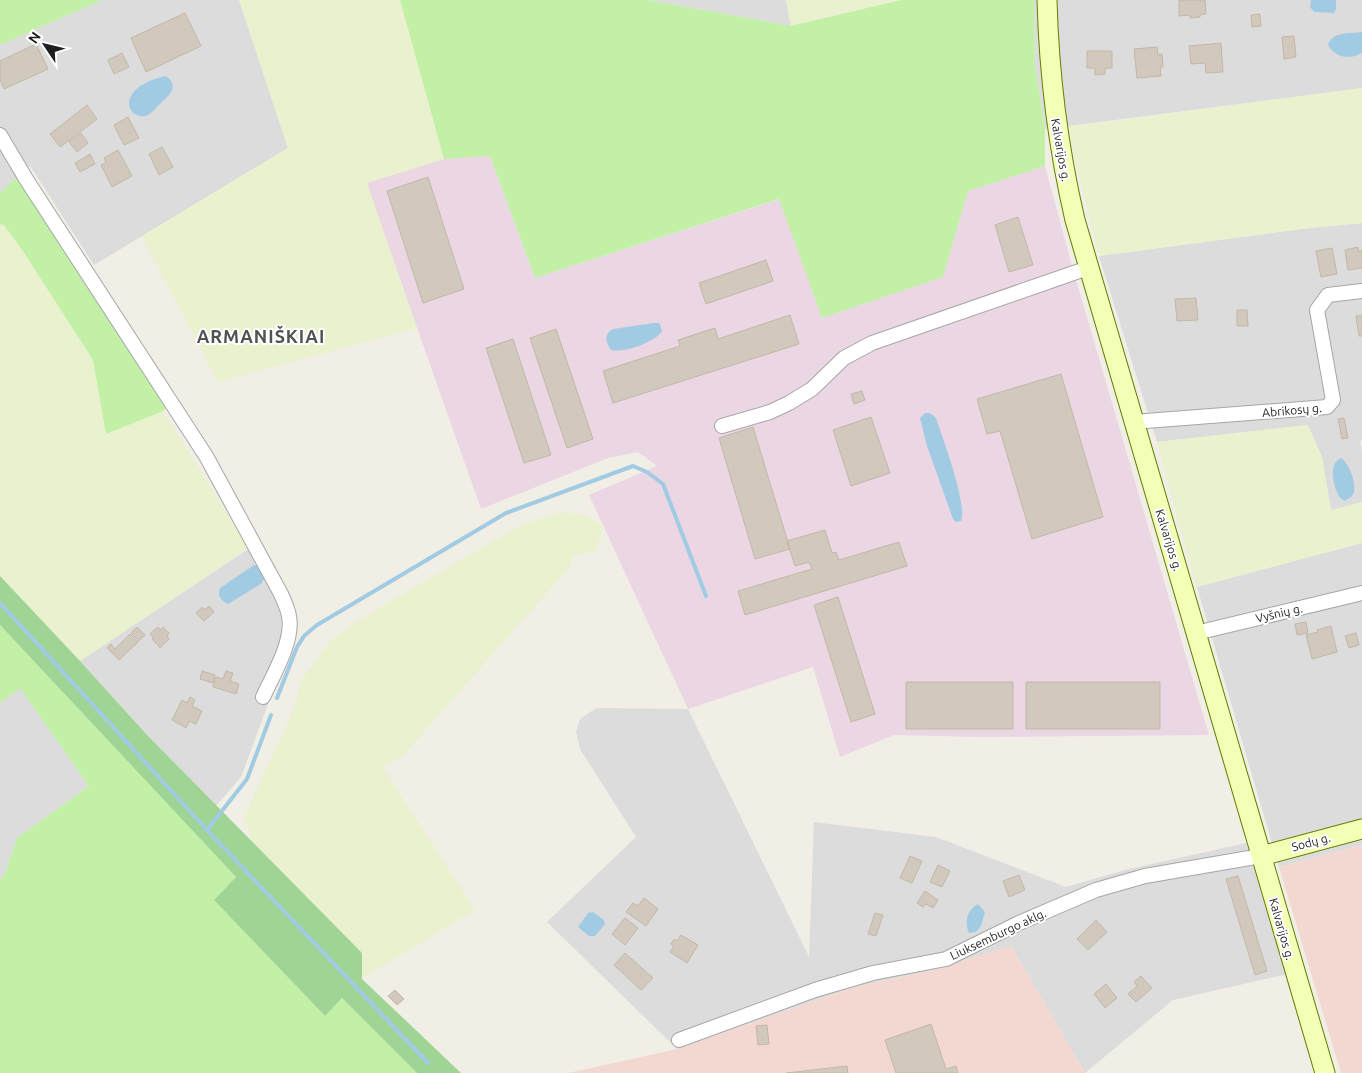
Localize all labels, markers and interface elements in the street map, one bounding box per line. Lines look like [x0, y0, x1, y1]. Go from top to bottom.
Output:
north arrow [20, 20, 70, 70]
text: N [25, 29, 44, 46]
street label: Kalvarijos g. [1049, 117, 1073, 183]
district label: ARMANIŠKIAI [197, 325, 325, 346]
street label: Abrikosų g. [1262, 401, 1322, 419]
street label: Kalvarijos g. [1153, 508, 1185, 572]
street label: Vyšnių g. [1254, 601, 1304, 625]
street label: Sodų g. [1290, 831, 1332, 853]
street label: Kalvarijos g. [1267, 897, 1297, 962]
street label: Liuksemburgo aklg. [948, 906, 1048, 962]

